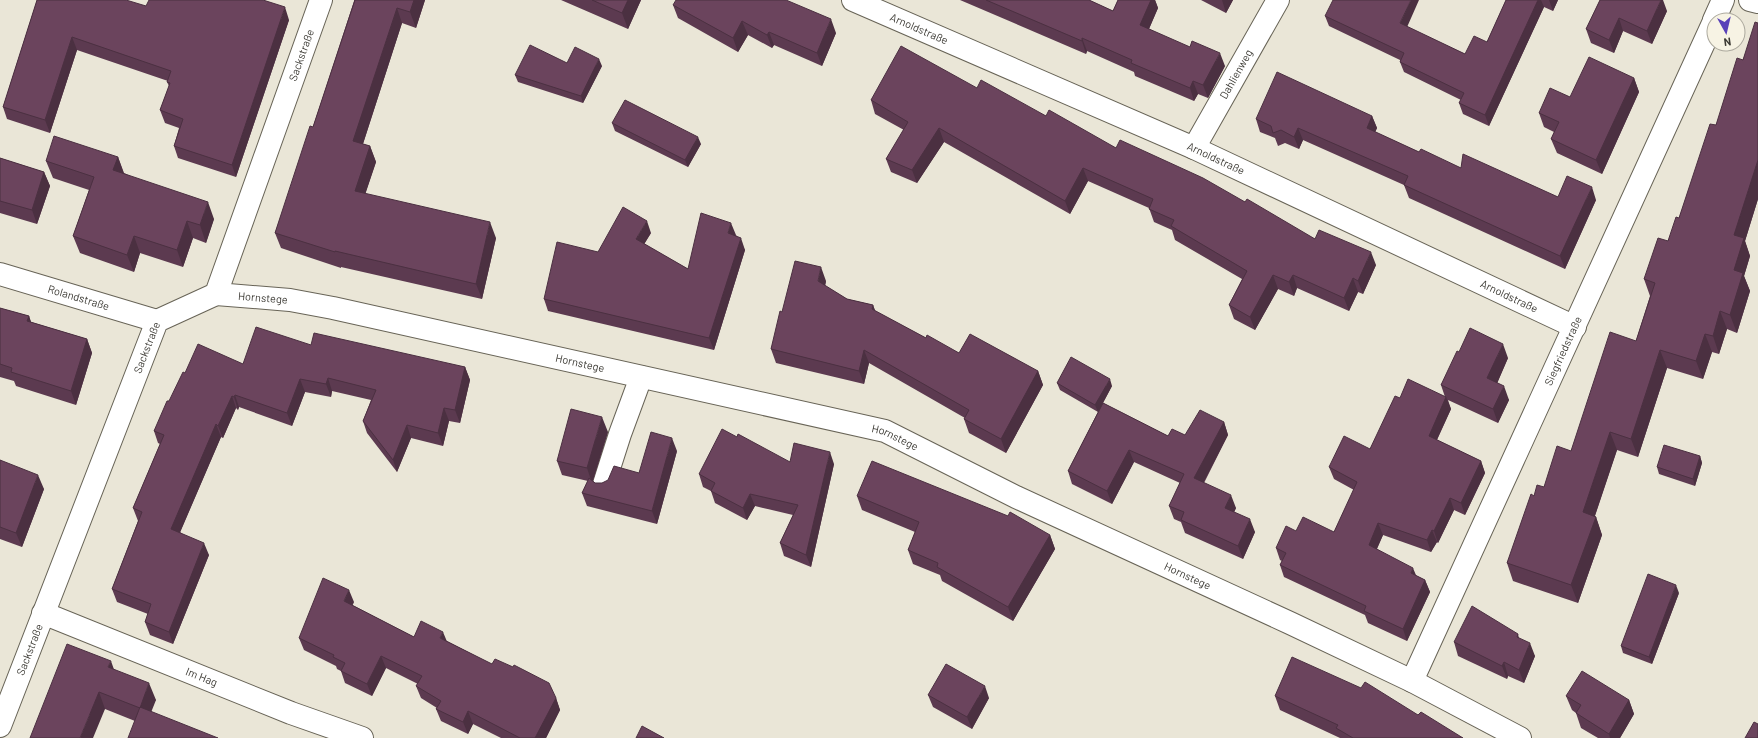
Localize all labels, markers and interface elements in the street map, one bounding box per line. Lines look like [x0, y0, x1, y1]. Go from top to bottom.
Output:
street label: Arnoldstraße [888, 10, 950, 47]
north arrow [1706, 12, 1746, 52]
street label: Sackstraße [286, 27, 316, 83]
text: N [1723, 35, 1732, 49]
street label: Dahlienweg [1216, 47, 1255, 101]
street label: Arnoldstraße [1185, 139, 1247, 177]
street label: Arnoldstraße [1479, 277, 1540, 315]
street label: Rolandstraße [46, 282, 111, 312]
street label: Hornstege [237, 289, 288, 306]
street label: Siegfriedstraße [1541, 314, 1584, 387]
street label: Sackstraße [130, 320, 162, 375]
street label: Hornstege [554, 351, 606, 374]
street label: Hornstege [871, 421, 921, 453]
street label: Hornstege [1162, 559, 1213, 592]
street label: Sackstraße [13, 622, 45, 677]
street label: Im Hag [184, 664, 220, 689]

